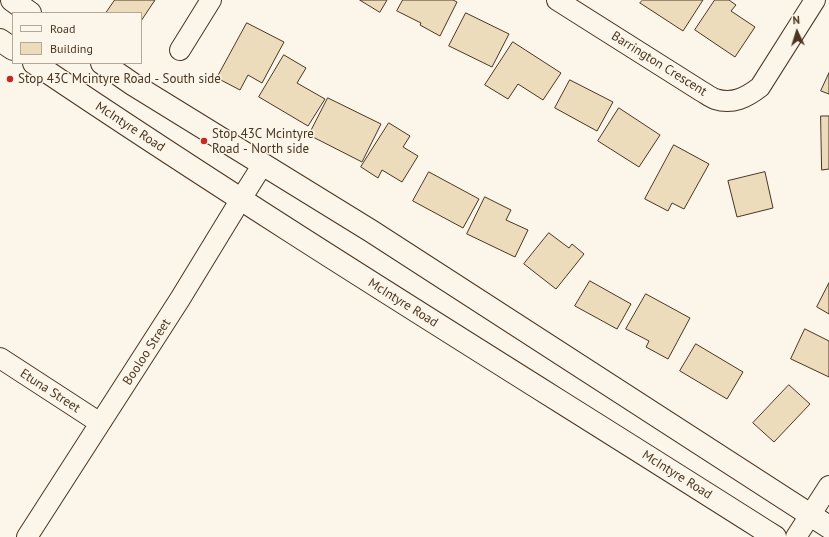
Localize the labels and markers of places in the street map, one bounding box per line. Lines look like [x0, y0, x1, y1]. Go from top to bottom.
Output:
place label: Stop 43C Mcintyre Road - South side [18, 71, 221, 87]
marker: Stop 43C Mcintyre Road - South side [5, 74, 15, 84]
place label: Stop 43C Mcintyre Road - North side [212, 126, 314, 157]
marker: Stop 43C Mcintyre Road - North side [199, 136, 209, 146]

